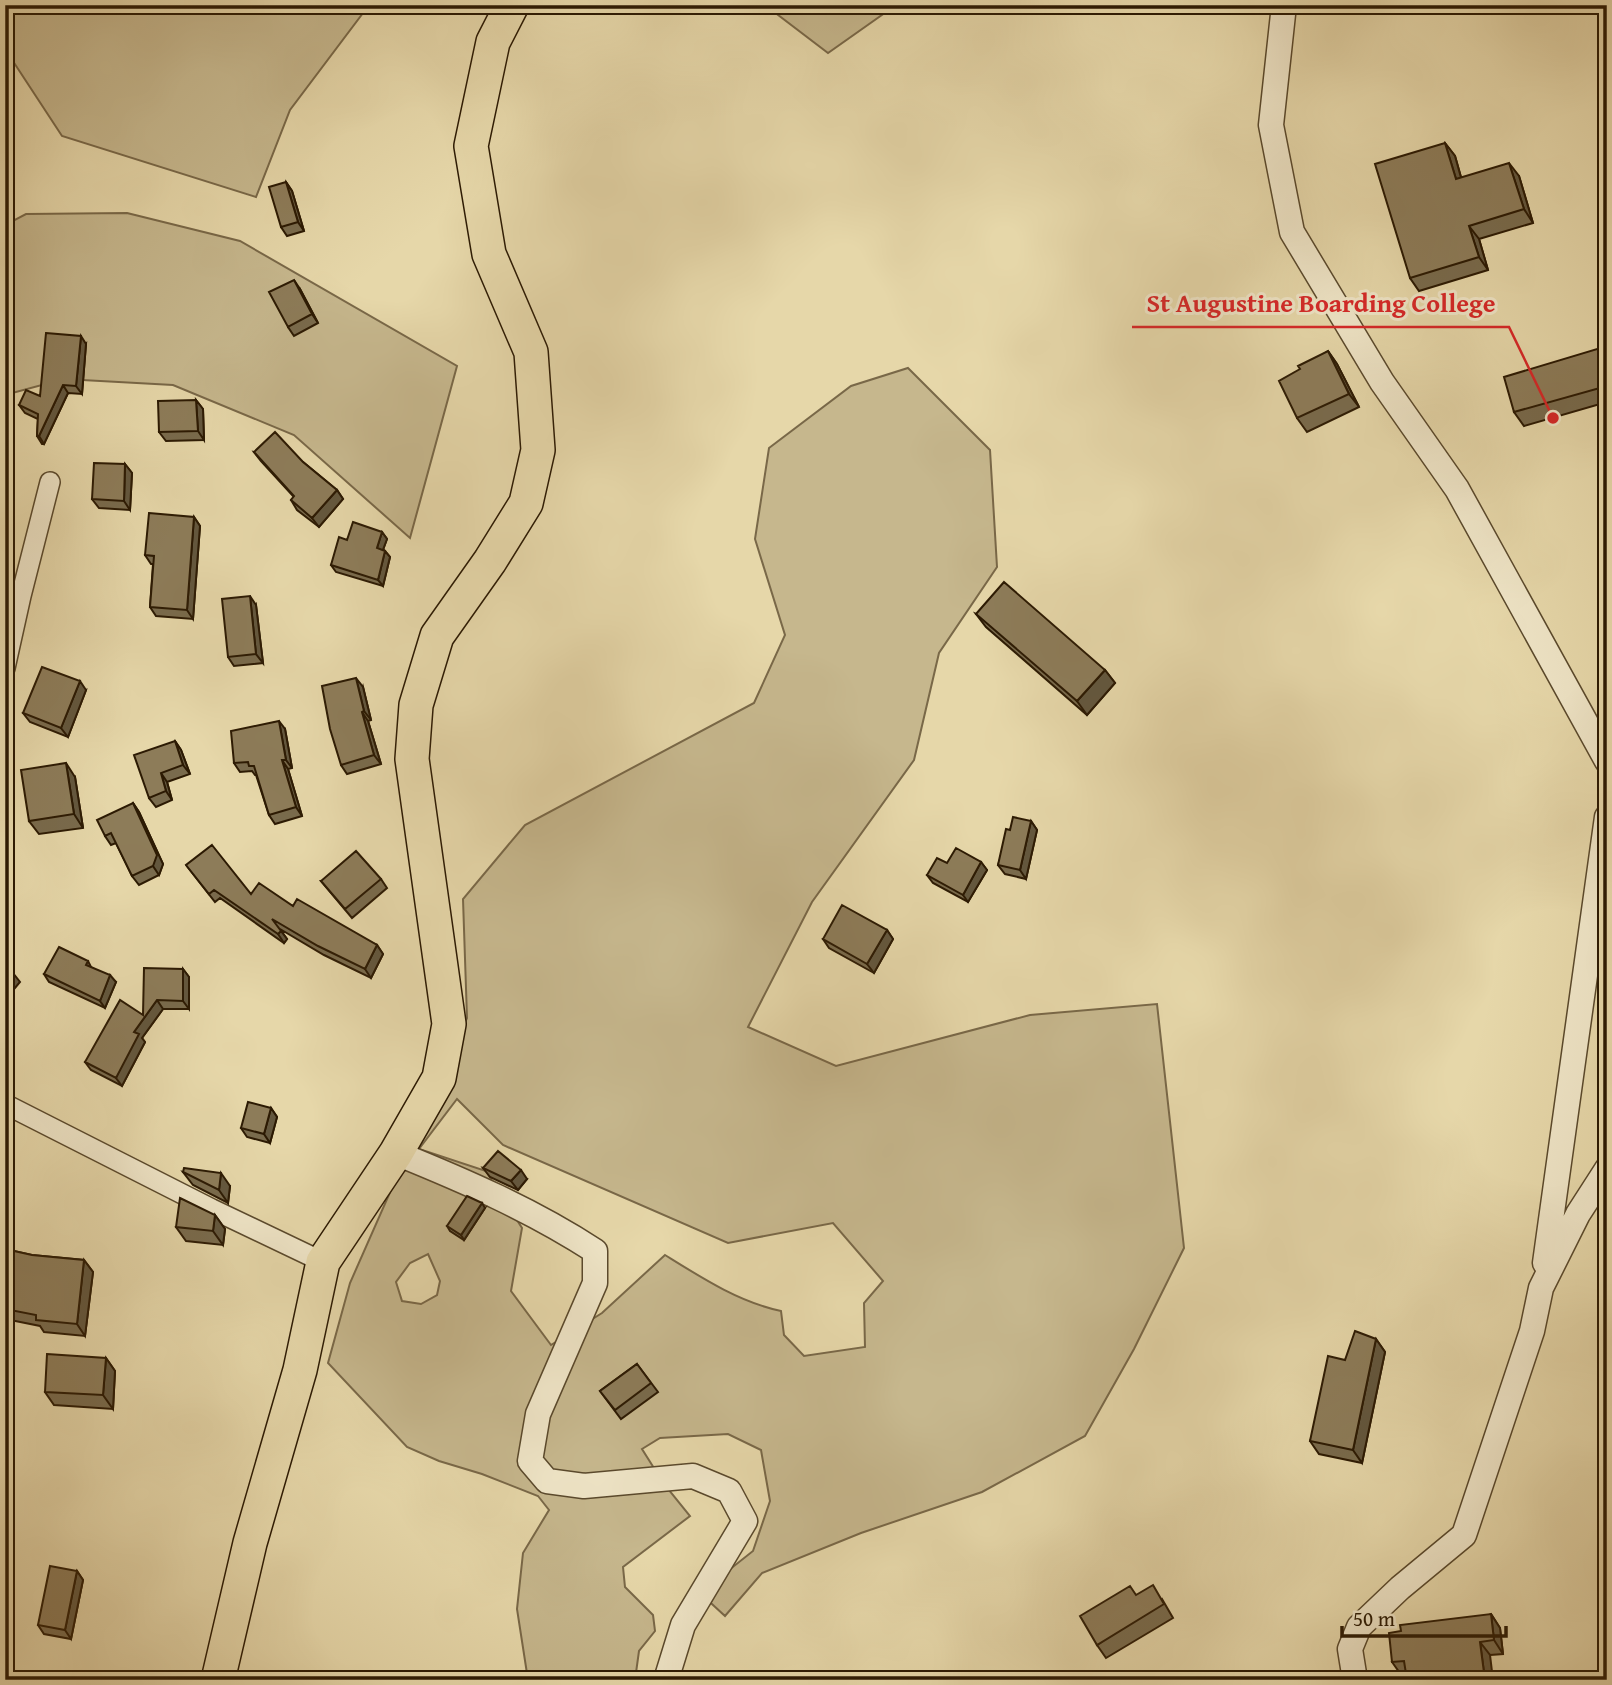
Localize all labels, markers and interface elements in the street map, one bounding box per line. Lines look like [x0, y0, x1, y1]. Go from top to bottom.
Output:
callout: St Augustine Boarding College [1132, 280, 1509, 327]
text: St Augustine Boarding College [1147, 283, 1496, 322]
scale bar [1342, 1594, 1507, 1638]
text: 50 m [1353, 1603, 1395, 1634]

